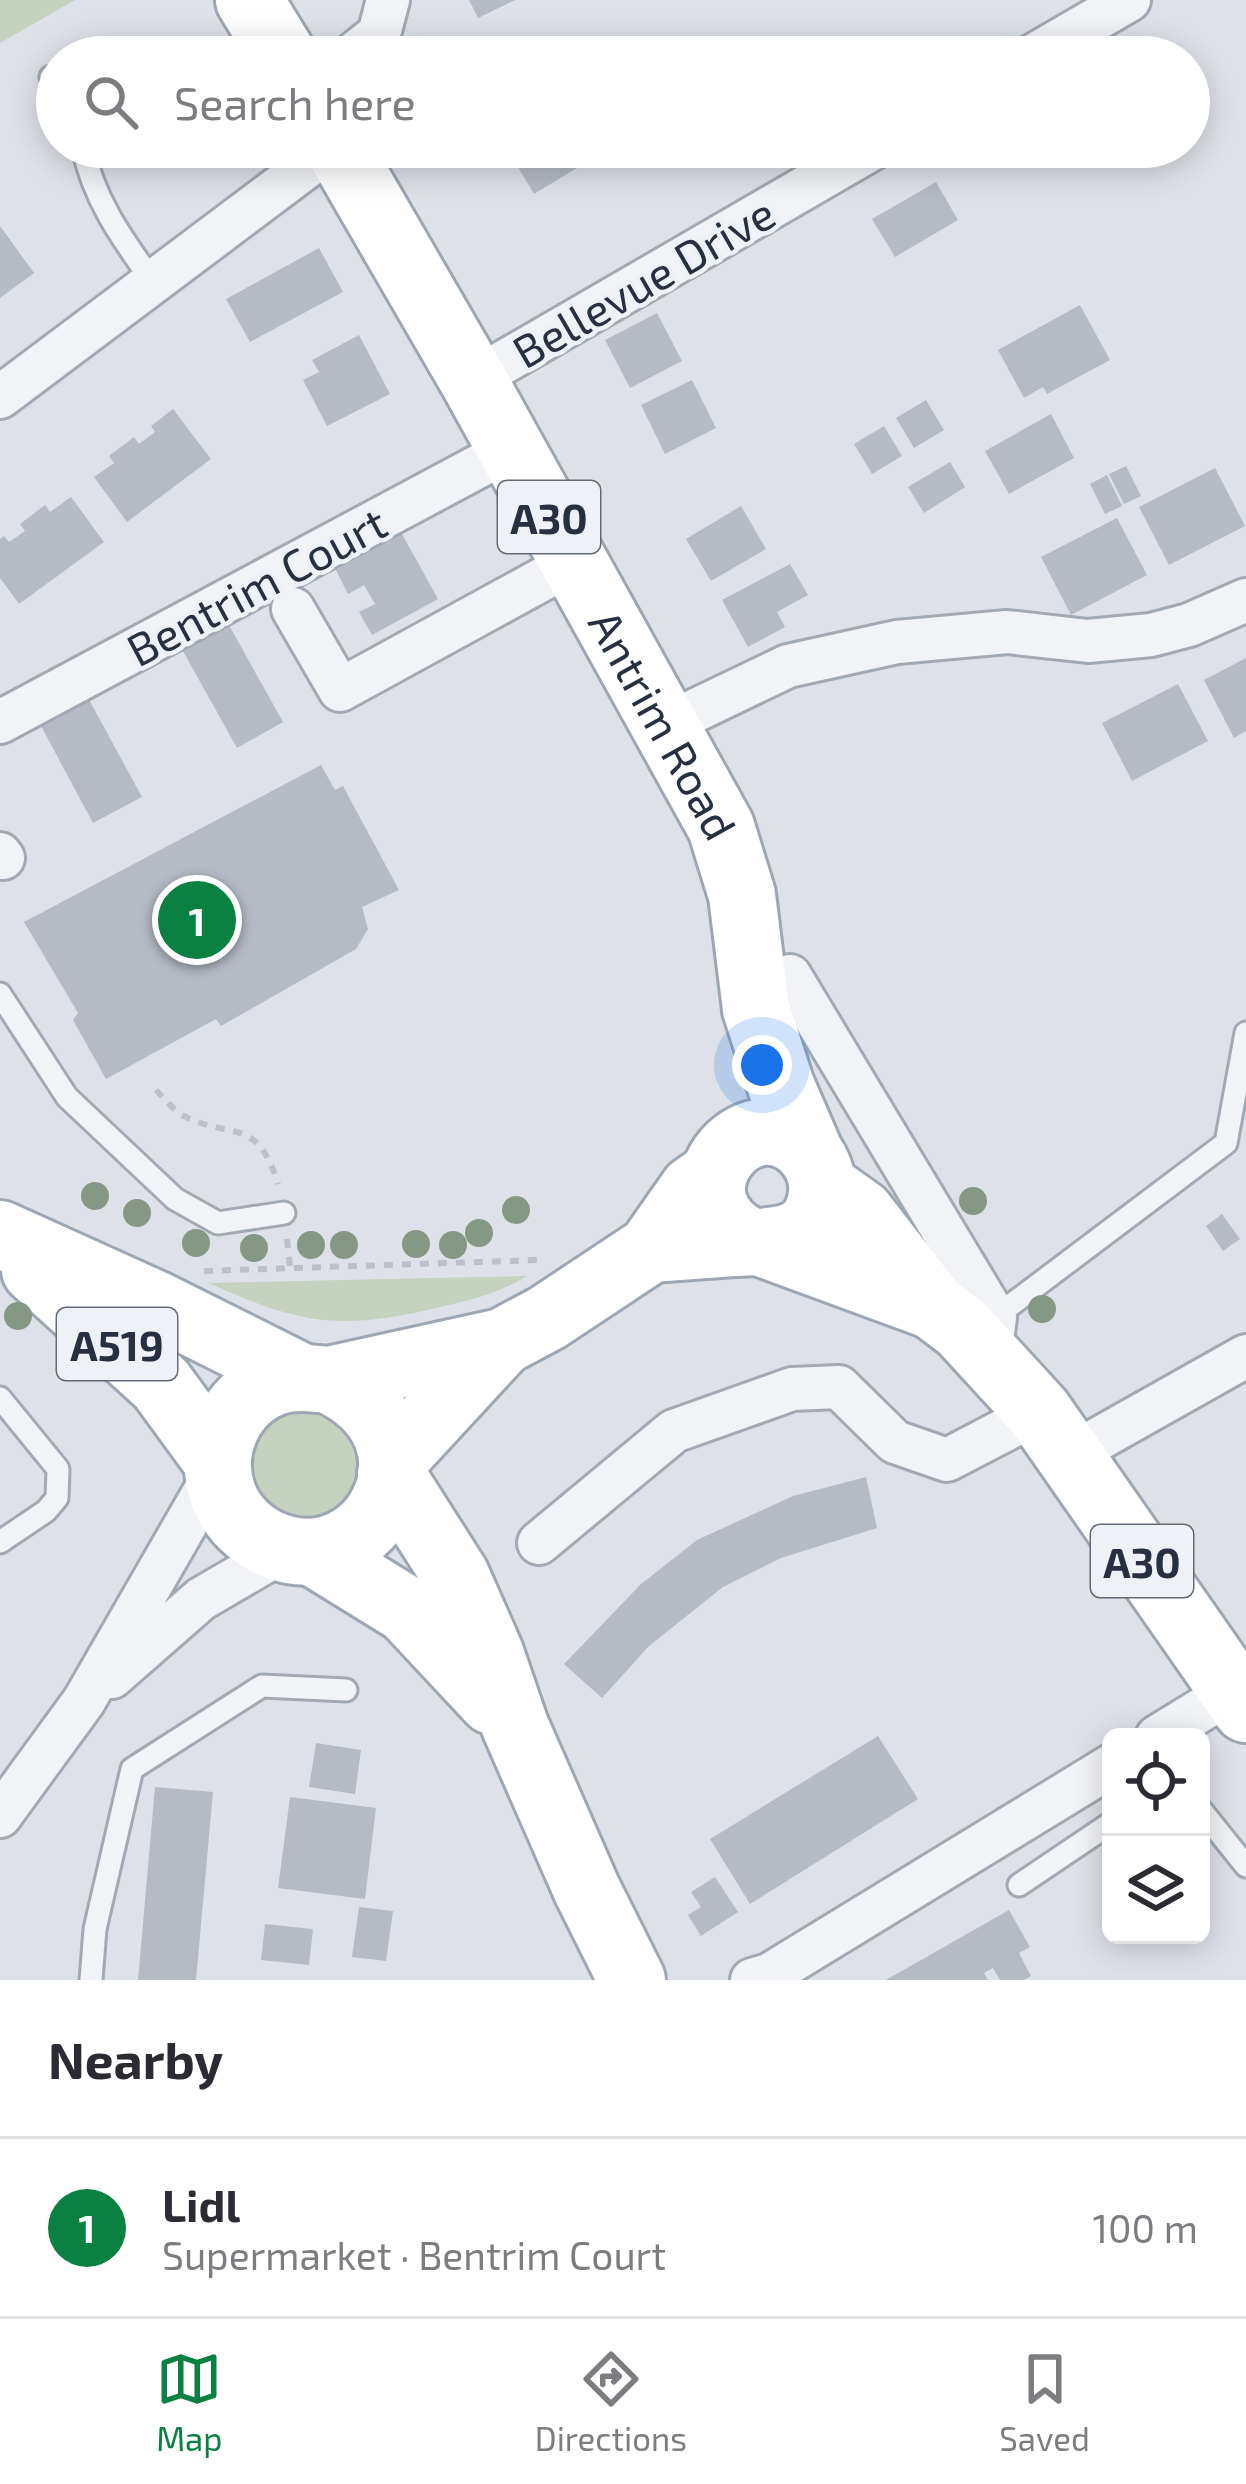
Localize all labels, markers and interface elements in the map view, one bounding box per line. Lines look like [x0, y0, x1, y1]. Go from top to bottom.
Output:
search box [36, 36, 1210, 168]
icon: search [78, 69, 144, 135]
text: Search here [174, 75, 416, 129]
street label: Bellevue Drive [502, 184, 784, 378]
road number: A30 [498, 481, 600, 553]
street label: Bentrim Court [117, 494, 395, 676]
street label: Antrim Road [579, 600, 749, 848]
pin: 1 [158, 875, 236, 965]
your location [732, 1035, 792, 1095]
road number: A519 [57, 1308, 177, 1380]
road number: A30 [1091, 1525, 1193, 1597]
map controls [1102, 1728, 1210, 1944]
button: locate [1102, 1728, 1210, 1836]
button: layers [1102, 1836, 1210, 1944]
text: Nearby [48, 2028, 223, 2089]
text: Lidl [162, 2177, 240, 2231]
text: 1 [79, 2204, 95, 2251]
text: 100 m [1093, 2204, 1198, 2251]
text: Supermarket · Bentrim Court [162, 2231, 666, 2278]
tab: Map [156, 2346, 222, 2458]
tab: Directions [535, 2346, 687, 2458]
tab: Saved [999, 2346, 1090, 2458]

